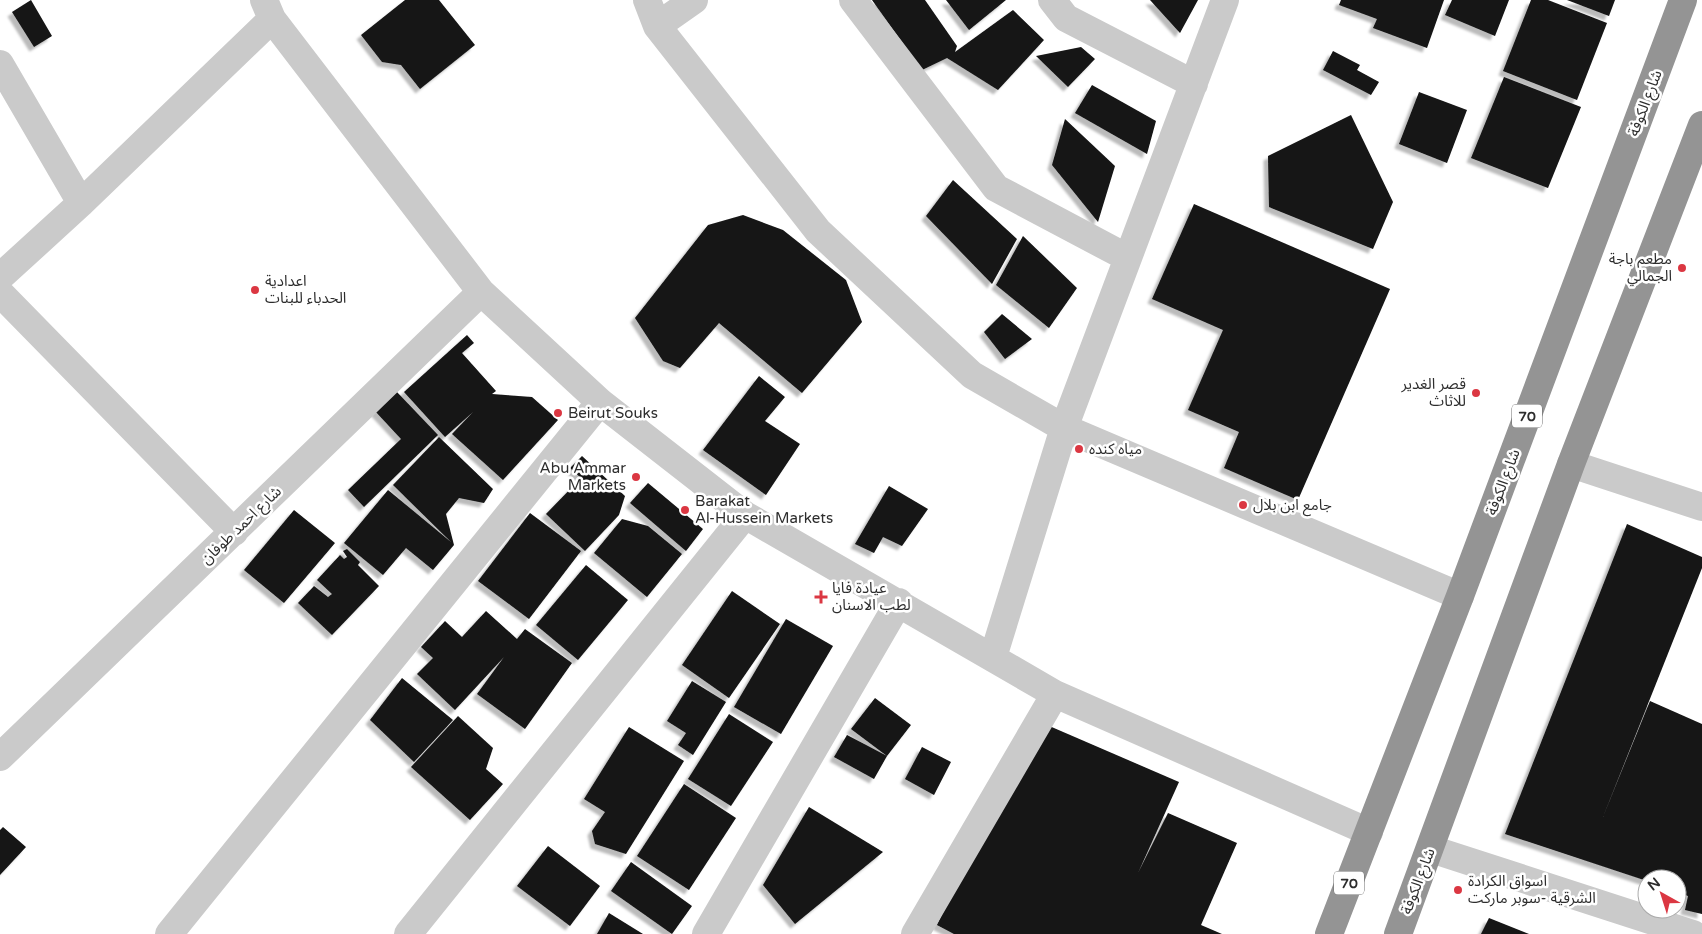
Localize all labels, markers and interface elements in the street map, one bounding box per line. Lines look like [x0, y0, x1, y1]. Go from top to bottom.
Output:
street label: شارع الكوفة [1624, 67, 1669, 140]
place label: مطعم باجة الجمالي [1609, 250, 1672, 287]
marker: مطعم باجة الجمالي [1676, 262, 1688, 274]
place label: اعدادية الحدباء للبنات [265, 272, 346, 307]
marker: اعدادية الحدباء للبنات [249, 284, 261, 296]
place label: قصر الغدير للاثاث [1401, 375, 1466, 410]
marker: قصر الغدير للاثاث [1470, 387, 1482, 399]
place label: Beirut Souks [568, 404, 658, 422]
road number: 70 [1512, 404, 1542, 428]
marker: Beirut Souks [552, 407, 564, 419]
place label: مياه كنده [1089, 440, 1142, 458]
marker: مياه كنده [1073, 443, 1085, 455]
street label: شارع الكوفة [1482, 446, 1527, 519]
place label: Abu Ammar Markets [540, 459, 626, 494]
marker: Abu Ammar Markets [630, 471, 642, 483]
street label: شارع احمد طوفان [197, 482, 287, 570]
place label: Barakat Al-Hussein Markets [695, 492, 833, 527]
place label: جامع ابن بلال [1253, 496, 1332, 517]
marker: جامع ابن بلال [1237, 499, 1249, 511]
marker: Barakat Al-Hussein Markets [679, 504, 691, 516]
place label: عيادة فايا لطب الاسنان [832, 579, 911, 614]
marker: عيادة فايا لطب الاسنان [814, 590, 828, 604]
street label: شارع الكوفة [1397, 845, 1442, 918]
north arrow [1637, 869, 1687, 919]
road number: 70 [1334, 871, 1364, 894]
place label: اسواق الكرادة الشرقية -سوبر ماركت [1468, 872, 1596, 907]
text: N [1644, 874, 1664, 894]
marker: اسواق الكرادة الشرقية -سوبر ماركت [1452, 884, 1464, 896]

